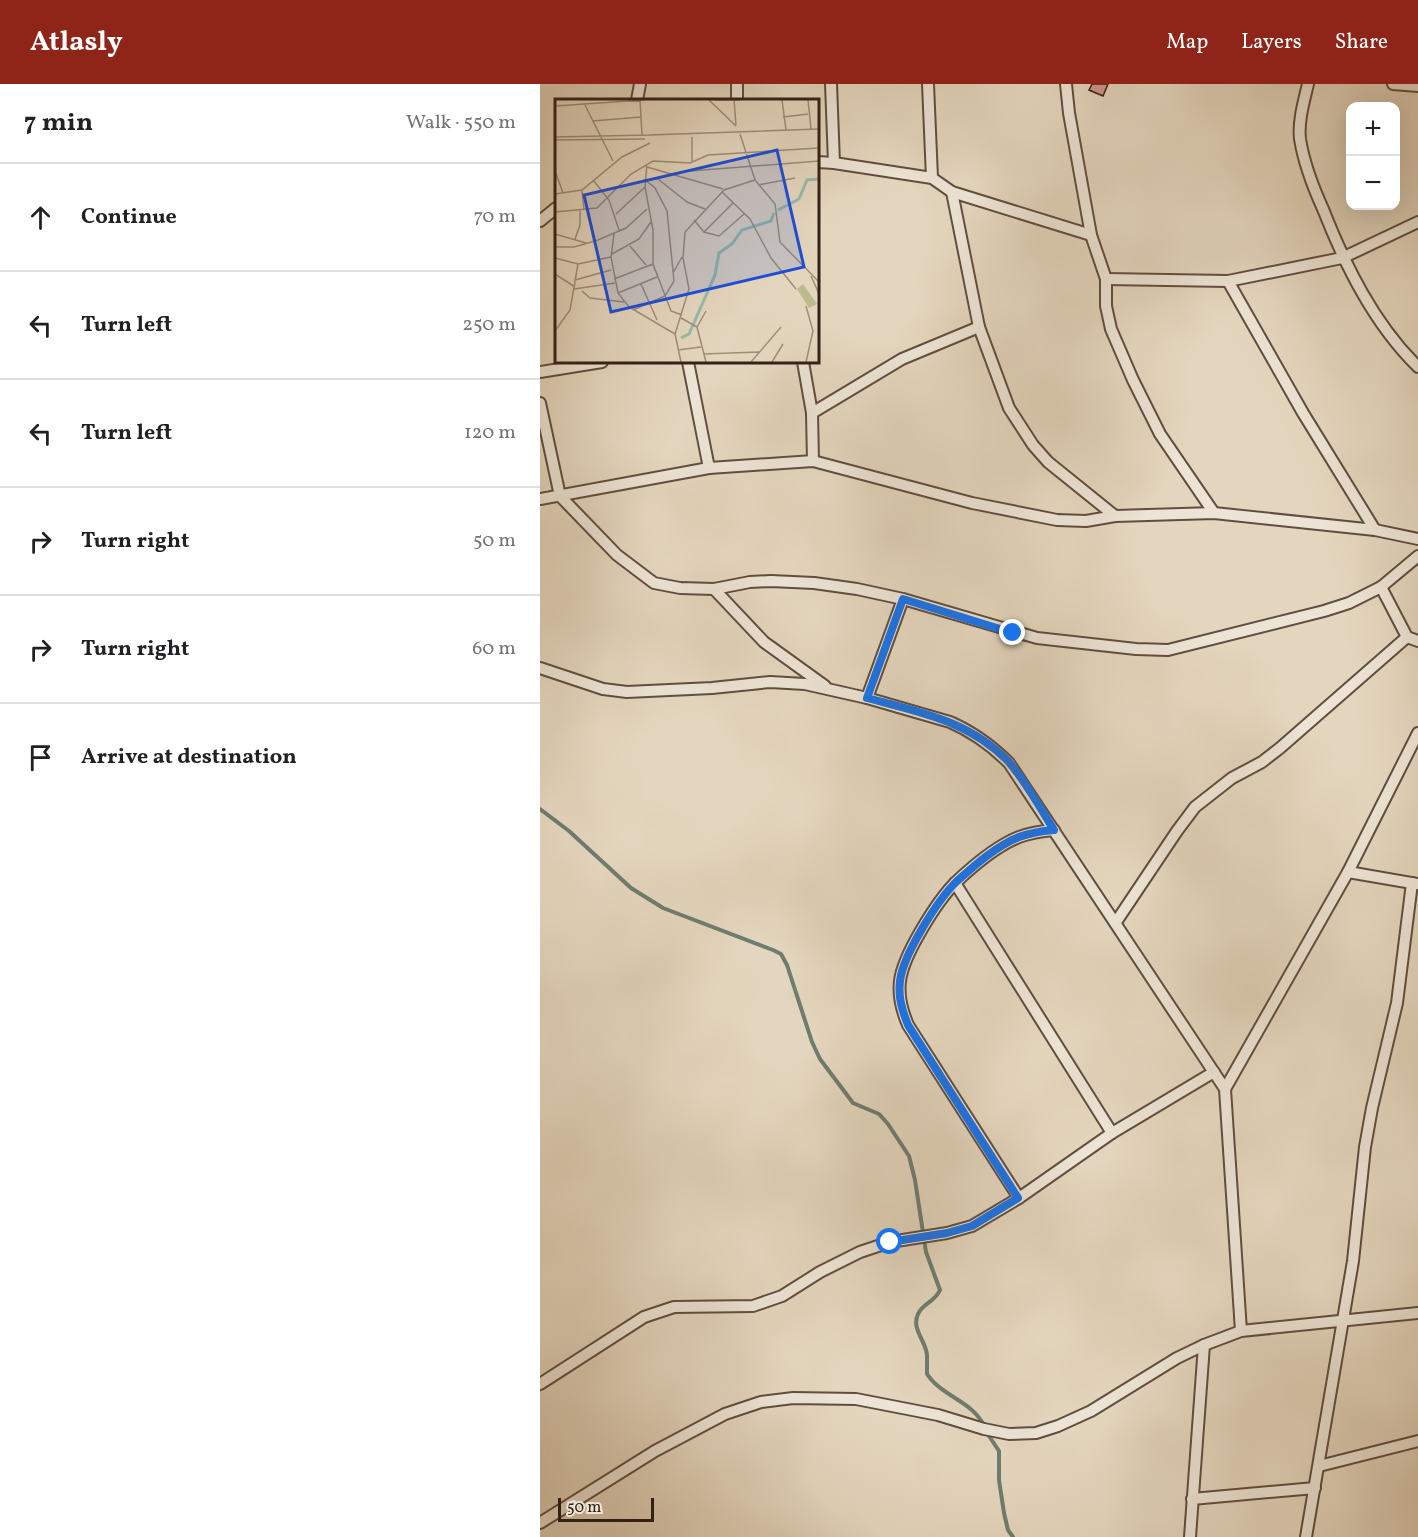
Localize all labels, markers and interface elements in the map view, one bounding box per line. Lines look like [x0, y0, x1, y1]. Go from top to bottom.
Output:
text: Atlasly [30, 23, 123, 62]
text: Map [1166, 28, 1208, 57]
text: Layers [1241, 28, 1302, 57]
text: Share [1335, 28, 1388, 57]
inset map [555, 99, 819, 363]
map controls [1346, 102, 1400, 210]
button: + [1346, 102, 1400, 156]
text: 7 min [24, 105, 93, 141]
text: Walk · 550 m [406, 109, 516, 137]
button: − [1346, 156, 1400, 210]
icon: ahead [24, 201, 57, 234]
text: Continue [81, 202, 177, 233]
text: 70 m [473, 203, 516, 231]
icon: left [24, 309, 57, 342]
text: Turn left [81, 310, 172, 341]
text: 250 m [462, 311, 516, 339]
icon: left [24, 417, 57, 450]
text: Turn left [81, 418, 172, 449]
text: 120 m [464, 419, 516, 447]
icon: right [24, 525, 57, 558]
text: Turn right [81, 526, 189, 557]
text: 50 m [473, 527, 516, 555]
route end [999, 619, 1025, 645]
icon: right [24, 633, 57, 666]
text: Turn right [81, 634, 189, 665]
text: 60 m [472, 635, 516, 663]
icon: arrive [24, 741, 57, 774]
text: Arrive at destination [81, 742, 297, 773]
route start [876, 1228, 902, 1254]
scale bar [558, 1495, 654, 1522]
text: 50 m [567, 1497, 601, 1519]

